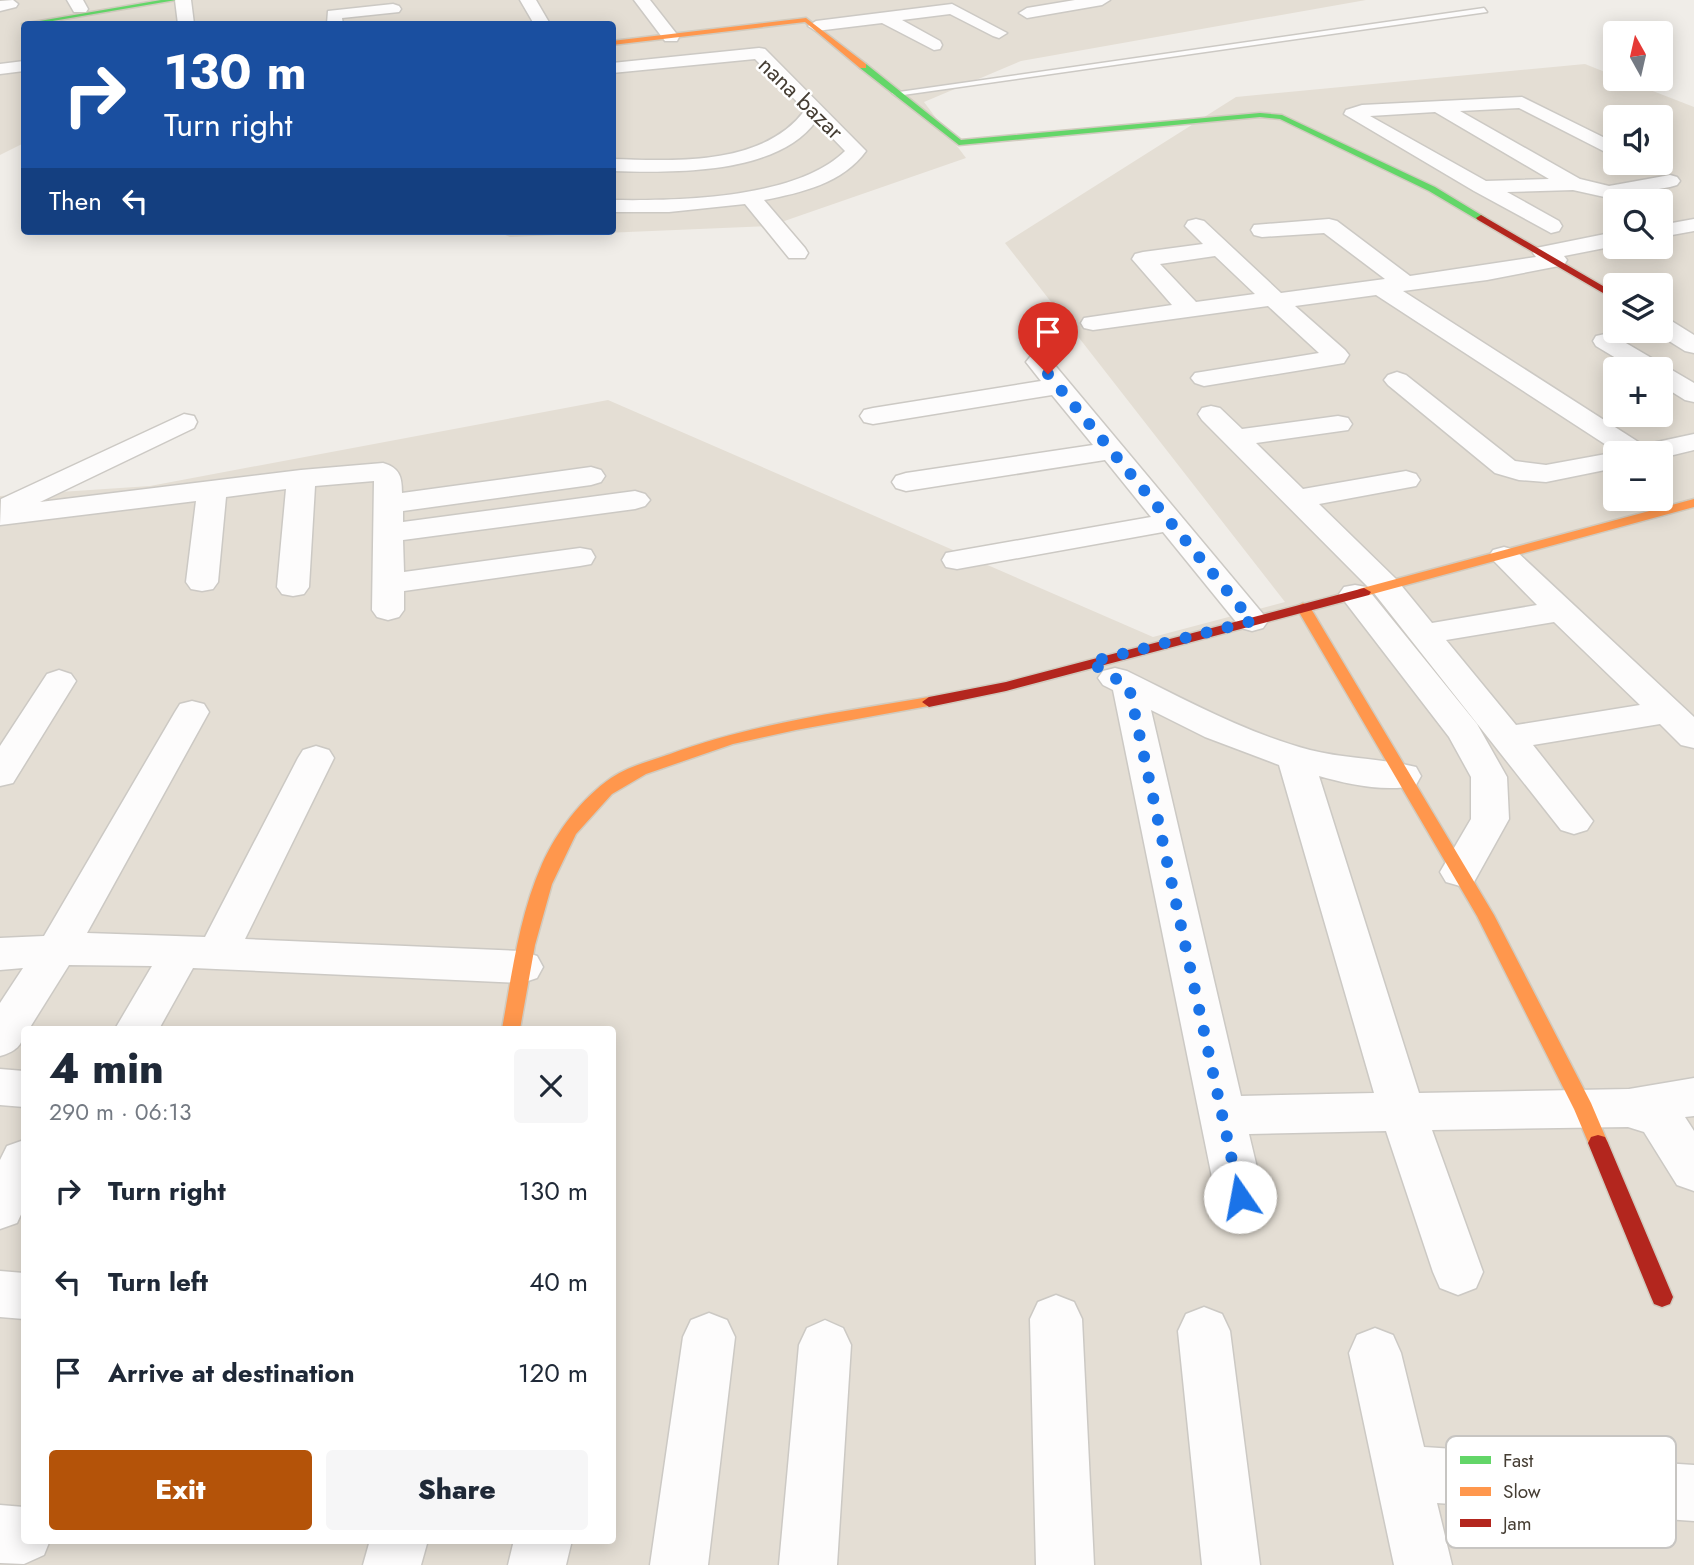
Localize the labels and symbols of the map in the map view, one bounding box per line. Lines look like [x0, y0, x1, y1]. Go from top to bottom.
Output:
north arrow [1603, 21, 1673, 91]
street label: nana bazar [751, 49, 851, 147]
pin [1018, 302, 1078, 374]
position arrow [1203, 1160, 1277, 1234]
legend [1446, 1436, 1676, 1548]
text: Fast [1503, 1447, 1534, 1474]
text: Slow [1503, 1478, 1541, 1505]
text: Jam [1500, 1510, 1532, 1537]

